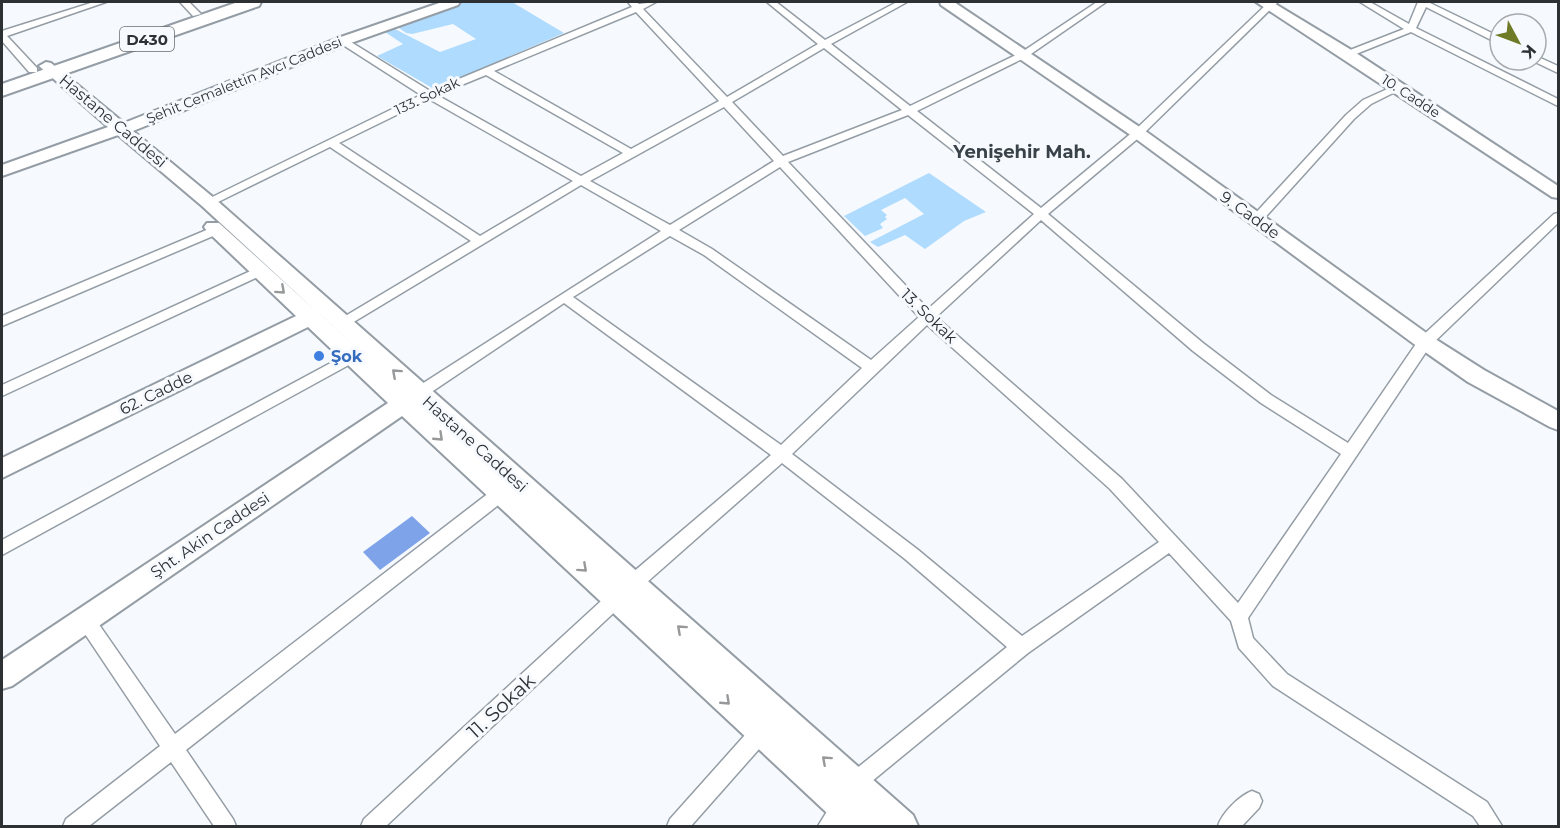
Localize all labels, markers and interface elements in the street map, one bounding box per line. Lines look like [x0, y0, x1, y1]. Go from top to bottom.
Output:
north arrow [1488, 12, 1548, 72]
road number: D430 [120, 27, 174, 51]
street label: Şehit Cemalettin Avcı Caddesi [144, 32, 344, 128]
text: K [1517, 41, 1540, 63]
street label: Hastane Caddesi [55, 70, 171, 172]
street label: 10. Cadde [1378, 70, 1444, 122]
street label: 133. Sokak [392, 73, 463, 119]
district label: Yenişehir Mah. [952, 141, 1091, 163]
street label: 9. Cadde [1216, 187, 1284, 243]
one-way arrow [274, 283, 284, 294]
street label: 13. Sokak [897, 285, 961, 348]
place label: Şok [331, 347, 363, 366]
marker: Şok [312, 349, 326, 363]
street label: 62. Cadde [117, 367, 195, 419]
one-way arrow [392, 369, 403, 380]
street label: Hastane Caddesi [419, 392, 531, 496]
one-way arrow [433, 430, 443, 441]
street label: Şht. Akin Caddesi [147, 488, 273, 582]
one-way arrow [576, 561, 587, 572]
one-way arrow [678, 625, 688, 636]
street label: 11. Sokak [462, 668, 540, 744]
one-way arrow [719, 694, 730, 705]
one-way arrow [822, 756, 833, 767]

